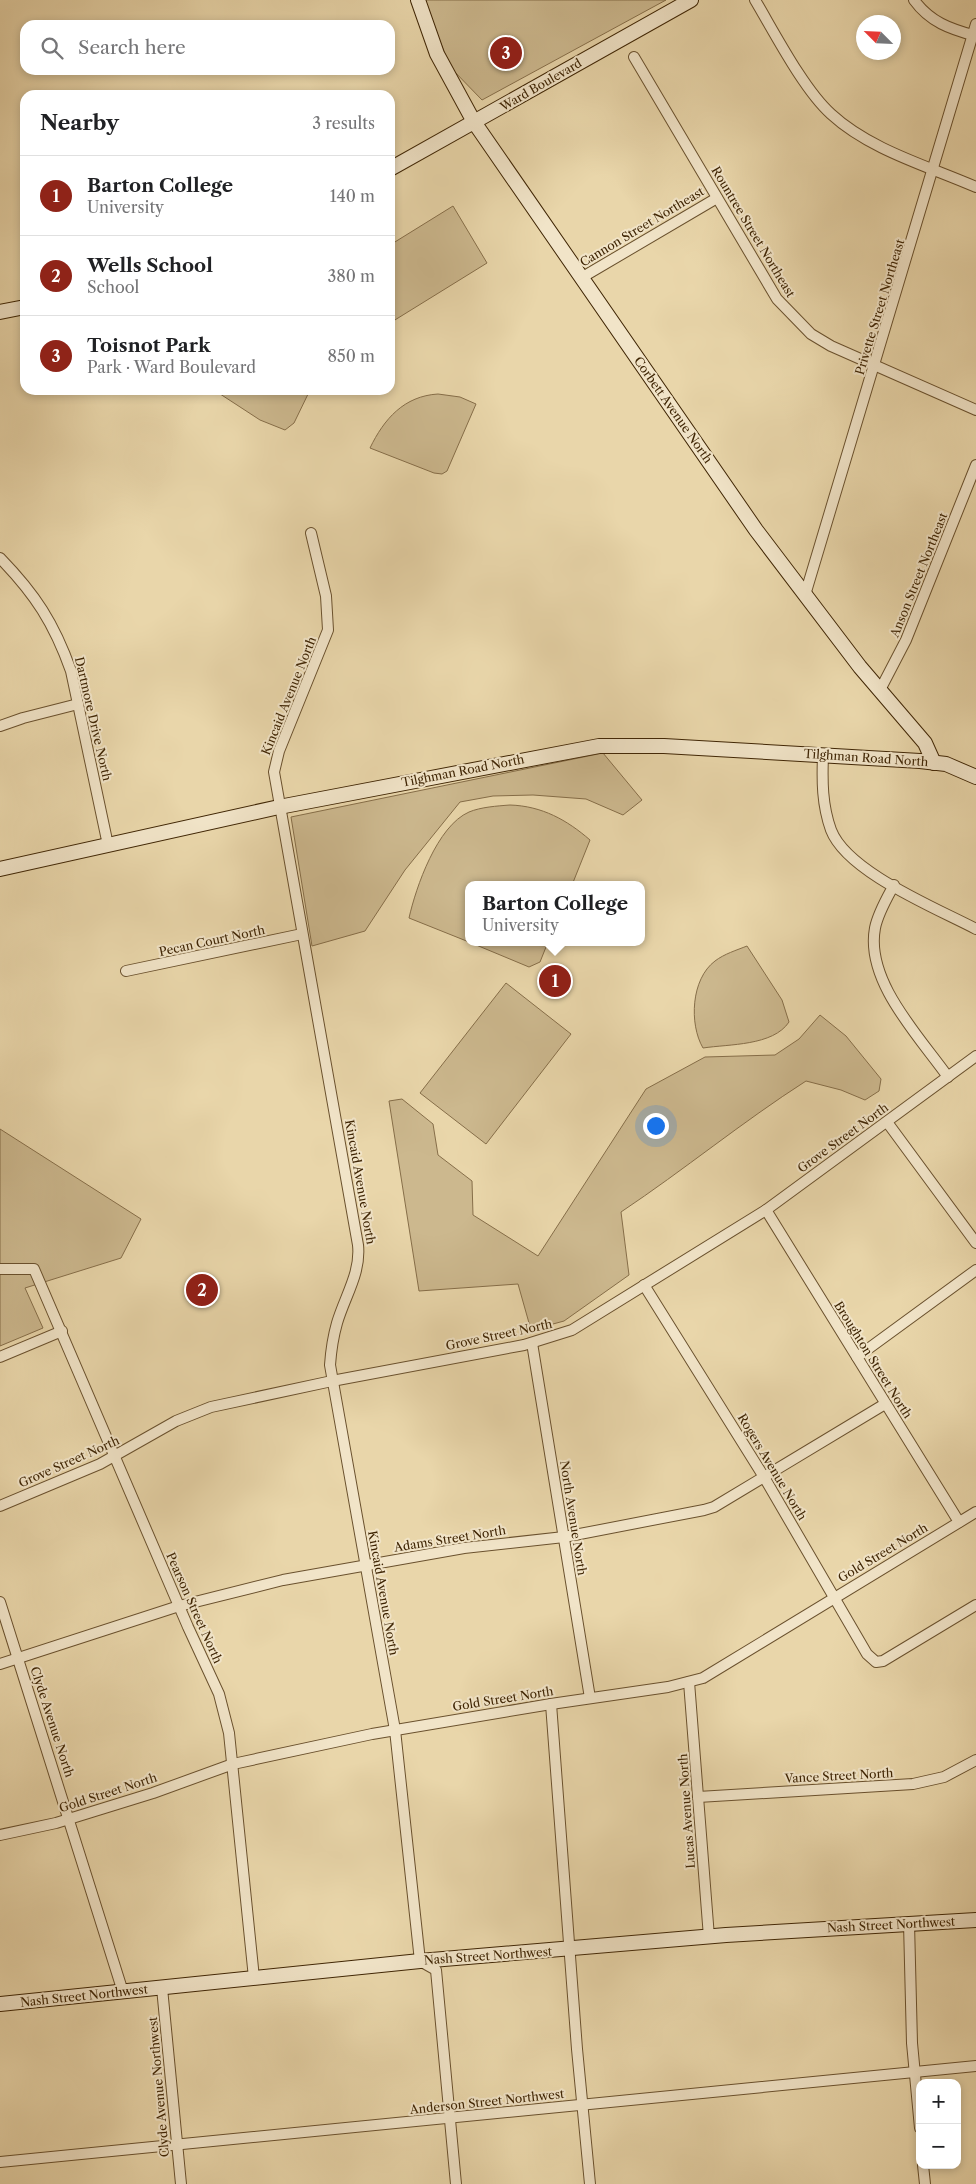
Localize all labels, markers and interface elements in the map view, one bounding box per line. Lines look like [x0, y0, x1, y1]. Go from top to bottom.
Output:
north arrow [856, 15, 901, 60]
search box [20, 20, 395, 75]
icon: search [38, 34, 66, 62]
pin: 3 [490, 34, 522, 72]
text: Search here [78, 36, 186, 59]
street label: Ward Boulevard [496, 55, 585, 114]
text: Nearby [40, 110, 119, 135]
text: 3 results [312, 113, 375, 133]
street label: Rountree Street Northeast [708, 164, 799, 301]
text: Barton College [87, 174, 233, 197]
street label: Cannon Street Northeast [577, 183, 707, 270]
text: 1 [52, 186, 60, 206]
text: 140 m [330, 186, 375, 206]
text: University [87, 197, 164, 217]
street label: Privette Street Northeast [852, 236, 908, 377]
text: Wells School [87, 254, 213, 277]
text: 2 [51, 266, 61, 286]
text: 380 m [327, 266, 375, 286]
text: School [87, 277, 139, 297]
text: Toisnot Park [87, 334, 211, 357]
text: 3 [51, 346, 61, 366]
text: 850 m [328, 346, 375, 366]
street label: Corbett Avenue North [631, 354, 716, 466]
text: Park · Ward Boulevard [87, 357, 256, 377]
street label: Anson Street Northeast [886, 510, 951, 640]
street label: Kincaid Avenue North [258, 634, 319, 757]
street label: Dartmore Drive North [72, 655, 115, 783]
street label: Tilghman Road North [803, 746, 929, 769]
street label: Tilghman Road North [400, 751, 526, 790]
popup [465, 881, 645, 946]
text: Barton College [482, 892, 628, 915]
text: University [482, 915, 559, 935]
street label: Pecan Court North [158, 922, 267, 959]
pin: 1 [539, 962, 571, 1000]
street label: Grove Street North [794, 1099, 891, 1176]
your location [643, 1113, 669, 1139]
street label: Kincaid Avenue North [342, 1118, 379, 1246]
pin: 2 [186, 1271, 218, 1309]
street label: Broughton Street North [831, 1298, 916, 1421]
street label: Grove Street North [444, 1316, 554, 1353]
street label: Rogers Avenue North [735, 1411, 810, 1523]
street label: Grove Street North [16, 1432, 122, 1490]
street label: North Avenue North [557, 1459, 590, 1577]
street label: Gold Street North [835, 1520, 931, 1585]
street label: Adams Street North [392, 1522, 507, 1555]
street label: Kincaid Avenue North [365, 1529, 402, 1657]
street label: Pearson Street North [163, 1550, 226, 1666]
street label: Clyde Avenue North [28, 1665, 78, 1780]
street label: Gold Street North [451, 1683, 555, 1714]
street label: Lucas Avenue North [675, 1752, 698, 1869]
street label: Vance Street North [783, 1765, 894, 1786]
street label: Gold Street North [57, 1769, 159, 1815]
street label: Nash Street Northwest [827, 1914, 956, 1935]
street label: Nash Street Northwest [423, 1943, 553, 1967]
street label: Nash Street Northwest [19, 1981, 149, 2010]
street label: Clyde Avenue Northwest [145, 2015, 172, 2158]
map controls [916, 2079, 961, 2169]
button: + [916, 2079, 961, 2124]
street label: Anderson Street Northwest [408, 2086, 566, 2117]
button: − [916, 2124, 961, 2169]

